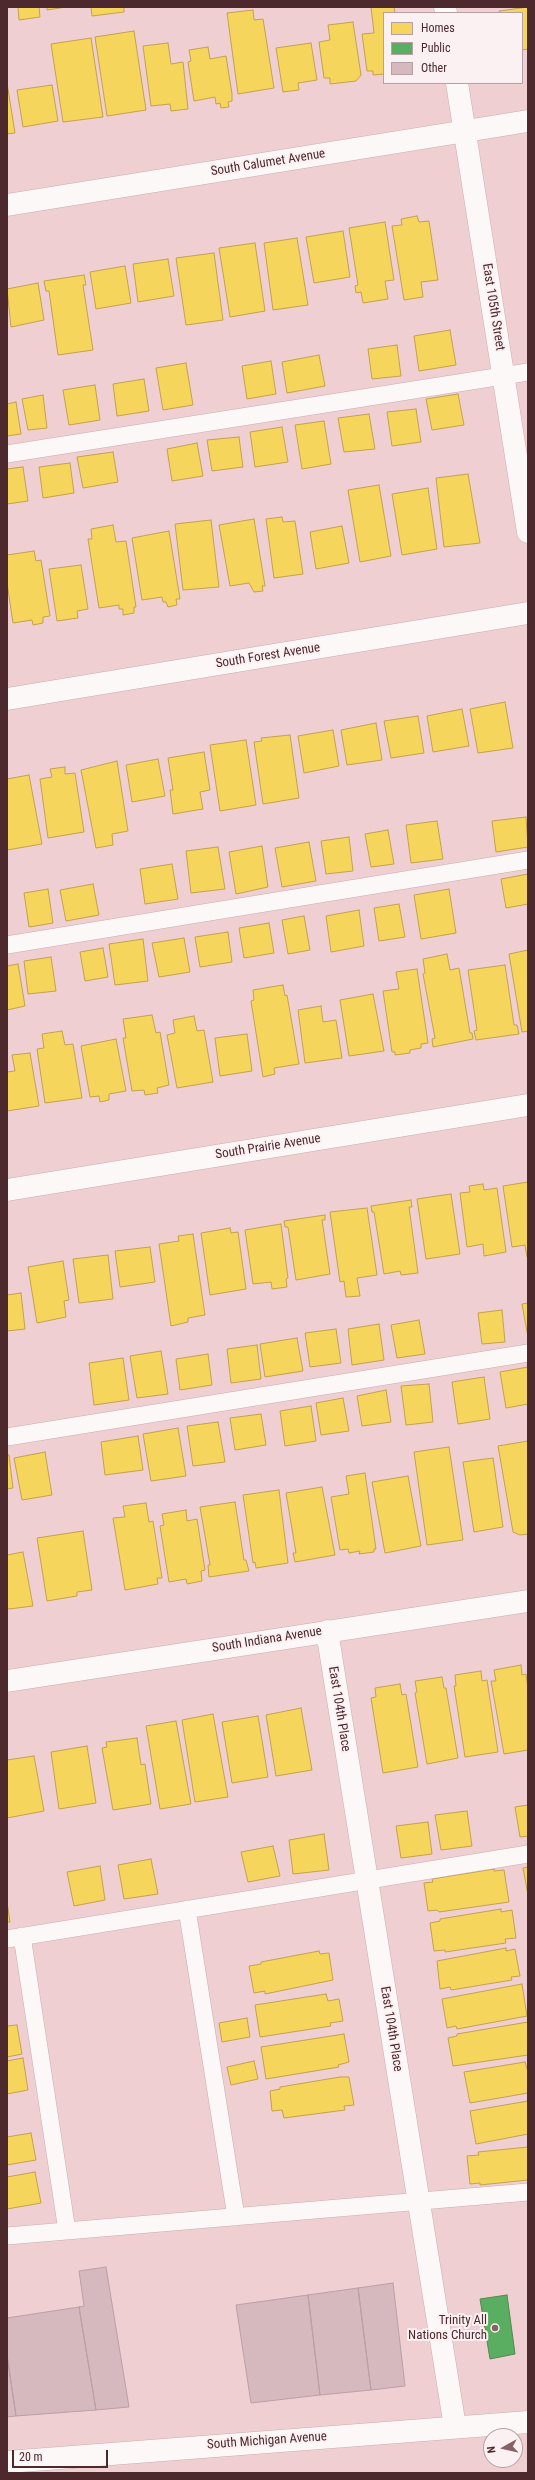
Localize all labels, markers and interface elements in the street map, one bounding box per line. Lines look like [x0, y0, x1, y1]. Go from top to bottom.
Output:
legend [383, 12, 523, 84]
text: Homes [421, 21, 455, 35]
text: Public [421, 41, 450, 55]
text: Other [421, 61, 447, 75]
street label: South Calumet Avenue [210, 146, 326, 180]
street label: East 105th Street [478, 262, 508, 352]
street label: South Forest Avenue [215, 640, 321, 672]
street label: South Prairie Avenue [214, 1131, 322, 1163]
street label: South Indiana Avenue [211, 1624, 323, 1656]
street label: East 104th Place [325, 1665, 353, 1753]
street label: East 104th Place [377, 1985, 405, 2073]
place label: Trinity All Nations Church [408, 2313, 487, 2344]
marker: Trinity All Nations Church [490, 2323, 500, 2333]
north arrow [483, 2428, 523, 2468]
street label: South Michigan Avenue [207, 2429, 327, 2453]
scale bar [14, 2442, 110, 2468]
text: N [485, 2445, 499, 2454]
text: 20 m [19, 2450, 43, 2464]

